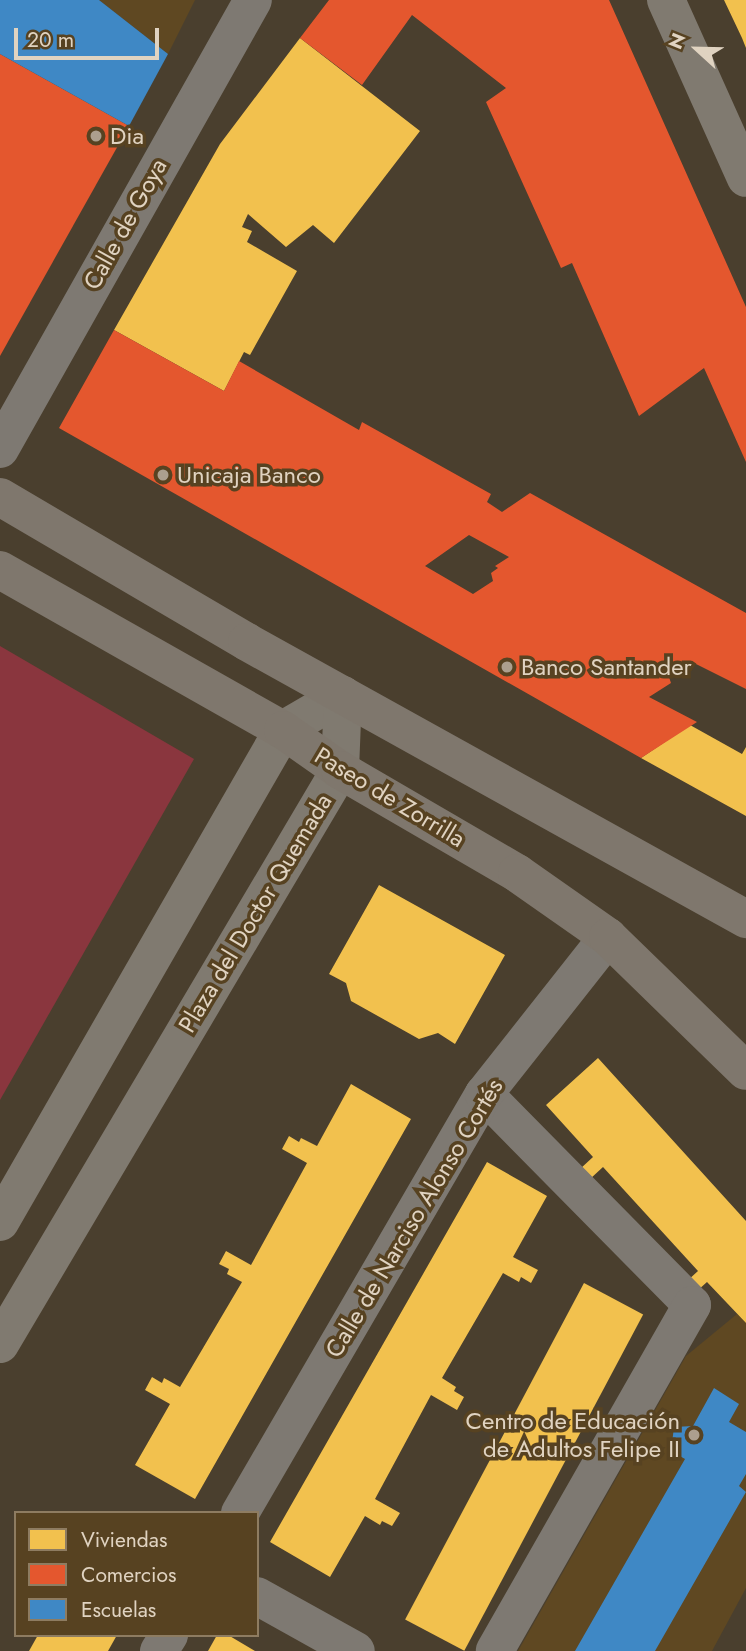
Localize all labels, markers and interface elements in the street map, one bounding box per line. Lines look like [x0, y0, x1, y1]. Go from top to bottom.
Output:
scale bar [18, 14, 163, 58]
north arrow [662, 14, 732, 84]
text: 20 m [27, 25, 74, 55]
text: N [662, 29, 692, 53]
place label: Dia [110, 122, 144, 150]
marker: Dia [88, 128, 104, 144]
street label: Calle de Goya [77, 153, 173, 295]
place label: Unicaja Banco [177, 461, 321, 489]
marker: Unicaja Banco [155, 467, 171, 483]
place label: Banco Santander [521, 653, 692, 681]
marker: Banco Santander [499, 659, 515, 675]
street label: Paseo de Zorrilla [310, 741, 470, 853]
street label: Plaza del Doctor Quemada [172, 788, 338, 1038]
street label: Calle de Narciso Alonso Cortés [319, 1073, 509, 1363]
place label: Centro de Educación de Adultos Felipe II [466, 1407, 680, 1463]
marker: Centro de Educación de Adultos Felipe II [686, 1427, 702, 1443]
legend [14, 1511, 259, 1637]
text: Viviendas [81, 1525, 167, 1555]
text: Comercios [81, 1560, 176, 1590]
text: Escuelas [81, 1595, 156, 1625]

